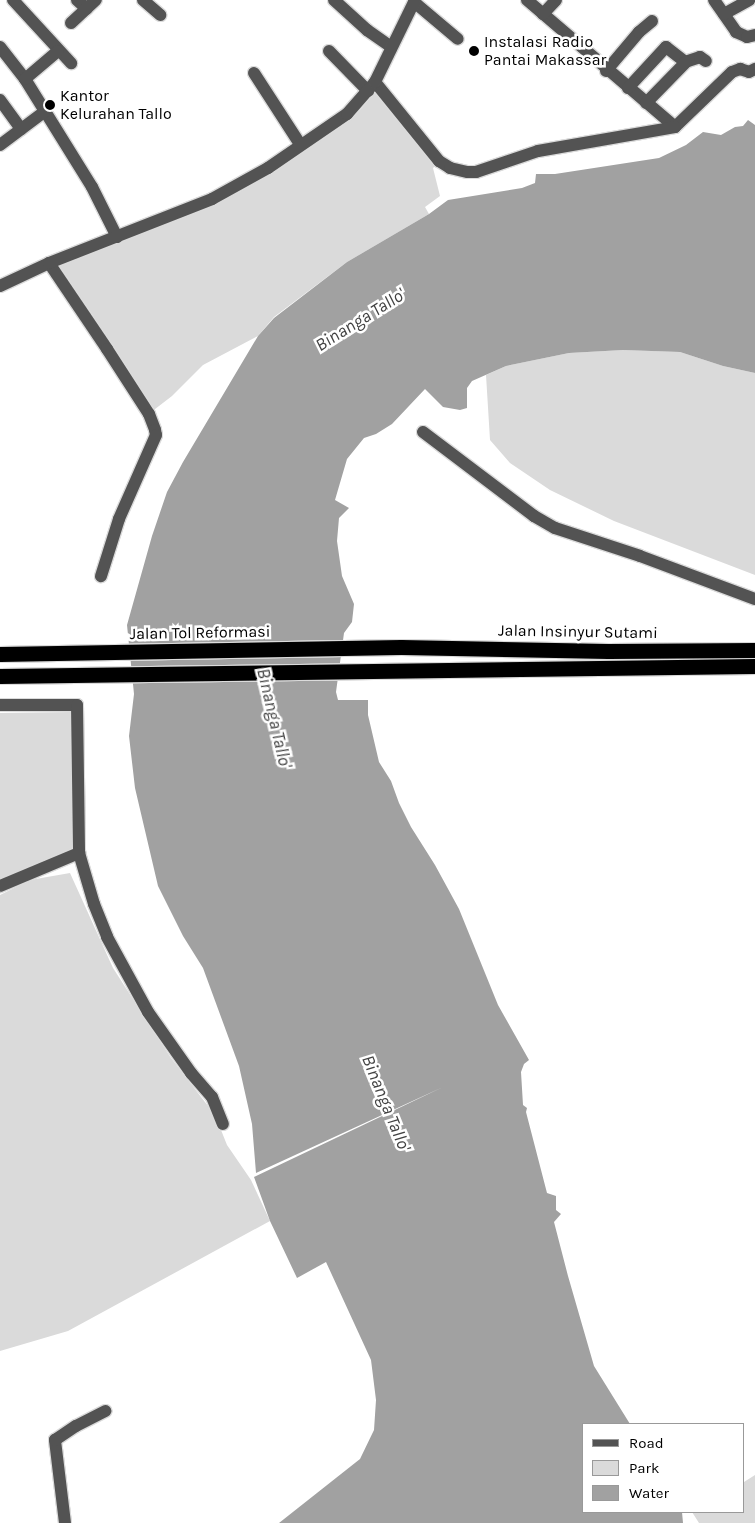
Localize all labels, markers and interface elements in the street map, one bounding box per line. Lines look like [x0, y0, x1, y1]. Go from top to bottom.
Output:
place label: Instalasi Radio Pantai Makassar [484, 32, 606, 70]
marker: Instalasi Radio Pantai Makassar [468, 45, 480, 57]
place label: Kantor Kelurahan Tallo [60, 86, 172, 124]
marker: Kantor Kelurahan Tallo [44, 99, 56, 111]
water label: Binanga Tallo' [311, 284, 409, 356]
street label: Jalan Insinyur Sutami [498, 621, 658, 643]
street label: Jalan Tol Reformasi [129, 622, 271, 644]
water label: Binanga Tallo' [252, 666, 296, 770]
water label: Binanga Tallo' [357, 1052, 415, 1154]
legend [582, 1423, 745, 1513]
text: Road [629, 1434, 664, 1452]
text: Park [629, 1459, 659, 1477]
text: Water [629, 1484, 669, 1502]

